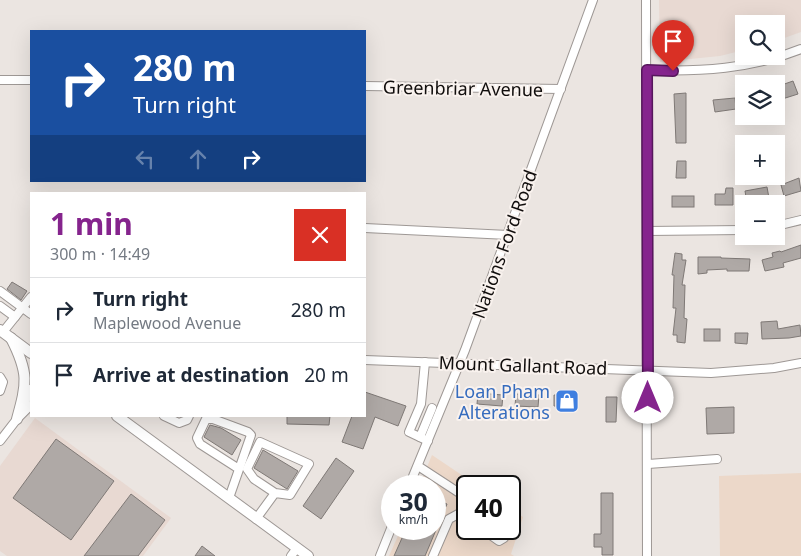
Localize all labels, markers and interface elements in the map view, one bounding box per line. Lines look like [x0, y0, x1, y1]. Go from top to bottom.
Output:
map controls [735, 15, 785, 245]
button: search [735, 15, 785, 65]
pin [652, 20, 694, 71]
icon: arrive [659, 27, 687, 55]
text: 280 m [133, 44, 236, 91]
icon: right [50, 50, 115, 115]
street label: Greenbriar Avenue [383, 75, 543, 101]
button: layers [735, 75, 785, 125]
text: Turn right [133, 89, 236, 119]
button: + [735, 135, 785, 185]
icon: left [131, 145, 159, 173]
icon: ahead [184, 145, 212, 173]
icon: right [237, 145, 265, 173]
street label: Nations Ford Road [466, 166, 542, 322]
button: − [735, 195, 785, 245]
text: 1 min [50, 203, 133, 244]
button: close [294, 209, 346, 261]
text: 300 m · 14:49 [50, 243, 150, 265]
text: Turn right [93, 286, 188, 312]
icon: right [50, 296, 78, 324]
text: 280 m [291, 297, 346, 323]
text: Maplewood Avenue [93, 312, 241, 334]
street label: Mount Gallant Road [438, 350, 608, 380]
icon: arrive [50, 361, 78, 389]
text: Arrive at destination [93, 362, 289, 388]
text: 20 m [304, 362, 349, 388]
position arrow [621, 371, 673, 423]
place label: Loan Pham Alterations [455, 379, 550, 424]
shop icon: Loan Pham Alterations [554, 388, 580, 414]
speed limit sign: 40 [456, 475, 521, 540]
text: 30 [399, 484, 428, 518]
text: km/h [399, 511, 428, 528]

